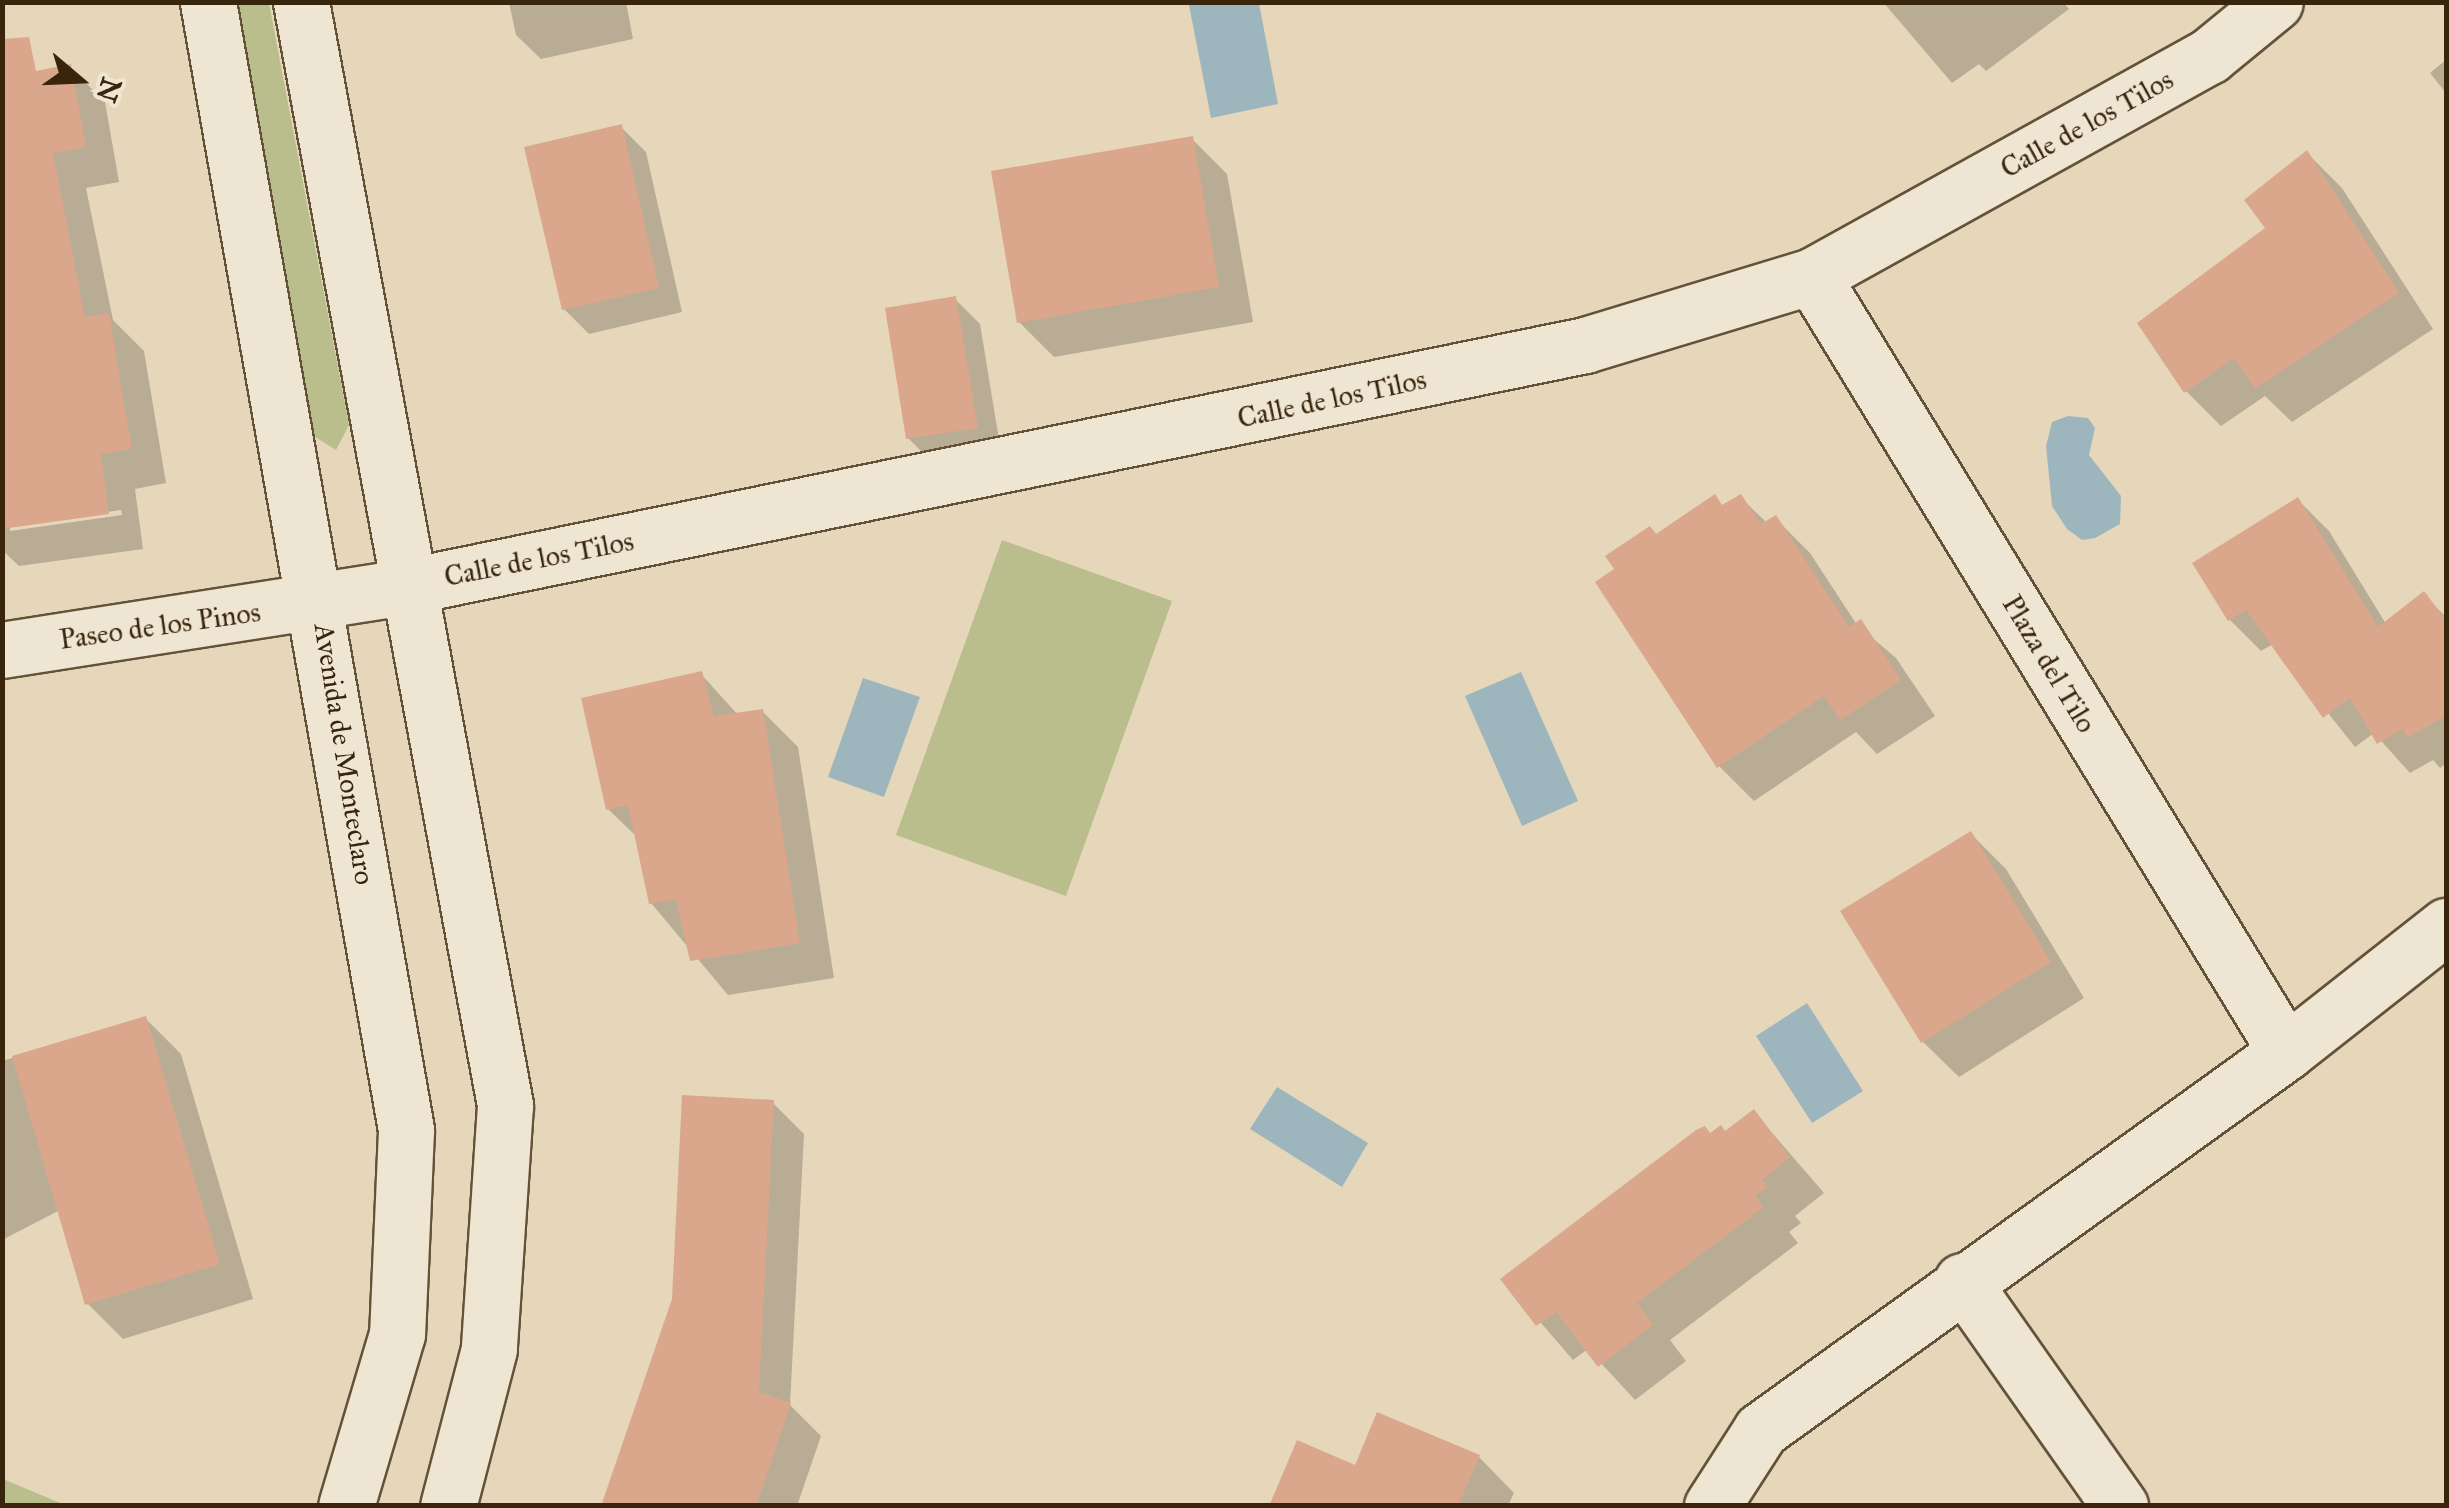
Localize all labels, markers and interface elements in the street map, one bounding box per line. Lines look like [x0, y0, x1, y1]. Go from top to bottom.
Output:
north arrow [30, 30, 130, 130]
street label: Calle de los Tilos [1995, 63, 2179, 185]
text: N [88, 73, 129, 107]
street label: Calle de los Tilos [1234, 363, 1430, 435]
street label: Calle de los Tilos [441, 524, 637, 594]
street label: Plaza del Tilo [1995, 589, 2103, 739]
street label: Paseo de los Pinos [57, 595, 263, 657]
street label: Avenida de Monteclaro [307, 621, 381, 887]

